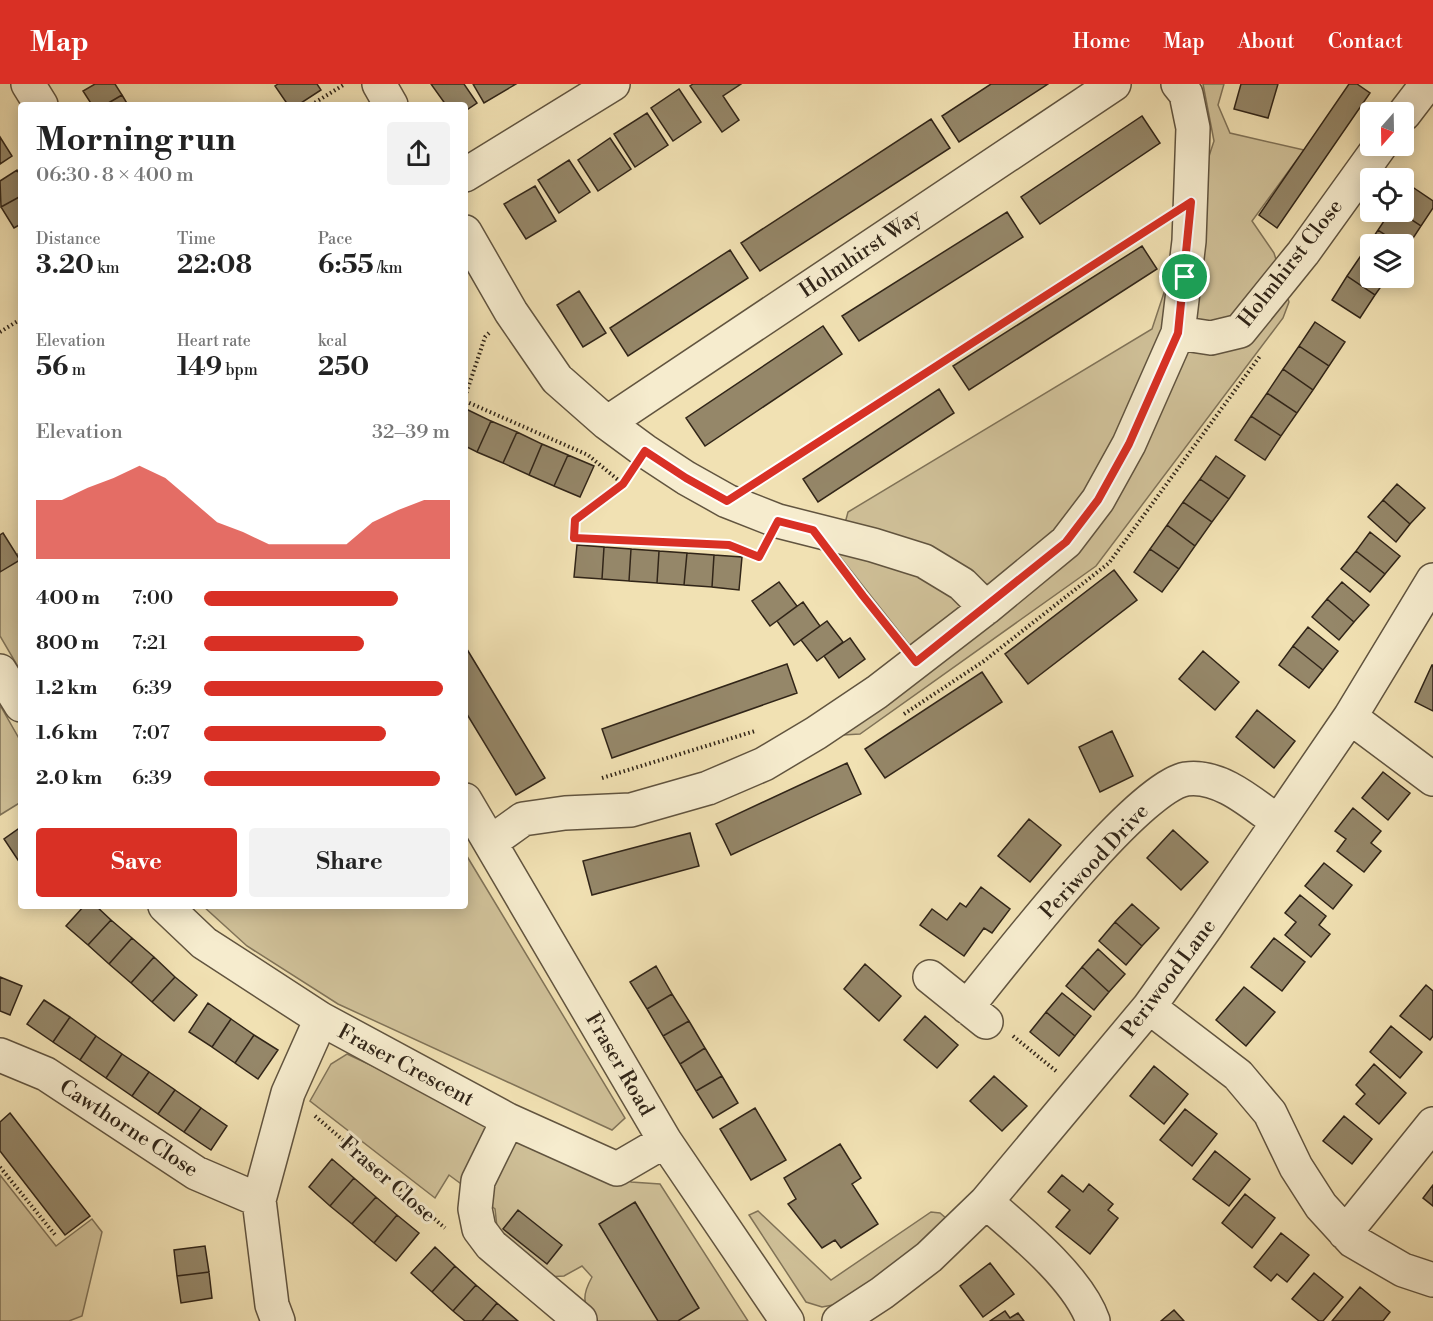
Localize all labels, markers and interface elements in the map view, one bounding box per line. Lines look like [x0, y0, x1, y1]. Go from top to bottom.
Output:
text: Map [30, 25, 89, 60]
text: Home [1073, 29, 1130, 55]
text: Map [1163, 29, 1205, 55]
text: About [1238, 29, 1295, 55]
text: Contact [1328, 29, 1403, 55]
north arrow [1360, 102, 1414, 156]
map controls [1360, 102, 1414, 288]
text: Morning run [36, 120, 236, 161]
button: share [387, 122, 450, 185]
text: 06:30 · 8 × 400 m [36, 163, 194, 188]
button: locate [1360, 168, 1414, 222]
street label: Holmhirst Close [1233, 194, 1349, 333]
street label: Holmhirst Way [795, 203, 927, 304]
text: Distance [36, 229, 101, 249]
text: Time [177, 229, 216, 249]
text: Pace [318, 229, 352, 249]
button: layers [1360, 234, 1414, 288]
text: 3.20 [36, 249, 94, 281]
text: 22:08 [177, 249, 252, 281]
text: 6:55 [318, 249, 374, 281]
pin [1159, 251, 1210, 302]
text: km [94, 258, 120, 278]
text: /km [374, 258, 402, 278]
icon: arrive [1168, 260, 1201, 293]
text: Elevation [36, 331, 105, 351]
text: Heart rate [177, 331, 251, 351]
text: kcal [318, 331, 347, 351]
text: 56 [36, 351, 69, 383]
text: 149 [177, 351, 222, 383]
text: 250 [318, 351, 369, 383]
text: m [69, 360, 86, 380]
text: bpm [222, 360, 258, 380]
text: Elevation [36, 420, 123, 445]
text: 32–39 m [372, 420, 450, 445]
text: 400 m [36, 586, 100, 611]
text: 7:00 [132, 586, 173, 611]
text: 800 m [36, 631, 99, 656]
text: 7:21 [132, 631, 167, 656]
text: 1.2 km [36, 676, 98, 701]
text: 6:39 [132, 676, 172, 701]
text: 1.6 km [36, 721, 98, 746]
text: 7:07 [132, 721, 170, 746]
text: 2.0 km [36, 766, 102, 791]
text: 6:39 [132, 766, 172, 791]
street label: Periwood Drive [1035, 799, 1155, 925]
button: Save [36, 828, 237, 897]
button: Share [249, 828, 450, 897]
street label: Periwood Lane [1116, 914, 1222, 1043]
street label: Fraser Road [579, 1008, 659, 1121]
street label: Fraser Crescent [333, 1019, 479, 1113]
street label: Cawthorne Close [54, 1074, 203, 1183]
street label: Fraser Close [334, 1131, 441, 1228]

